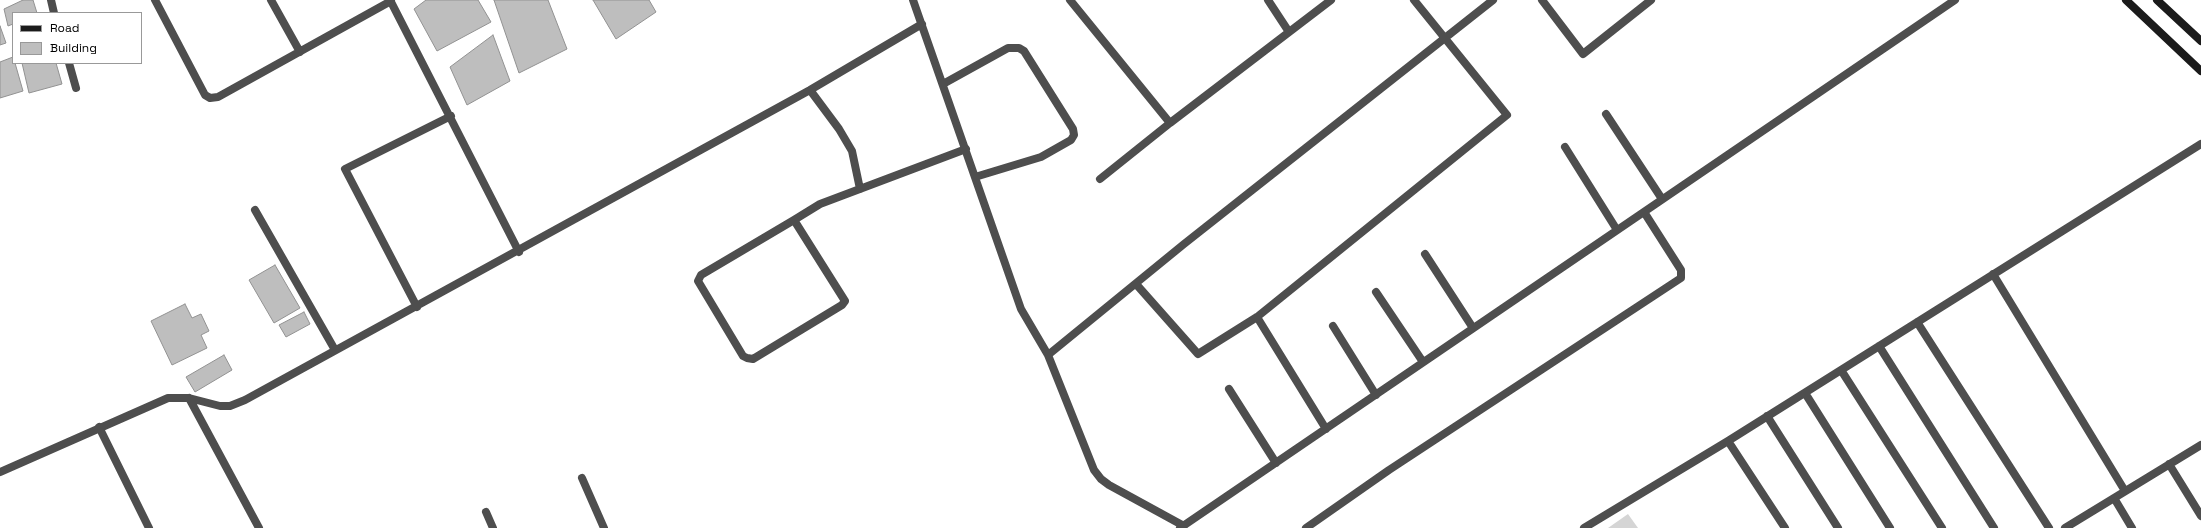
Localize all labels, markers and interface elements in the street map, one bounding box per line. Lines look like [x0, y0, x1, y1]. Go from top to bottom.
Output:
legend [12, 12, 142, 64]
text: Road [50, 20, 79, 36]
text: Building [50, 40, 97, 56]

